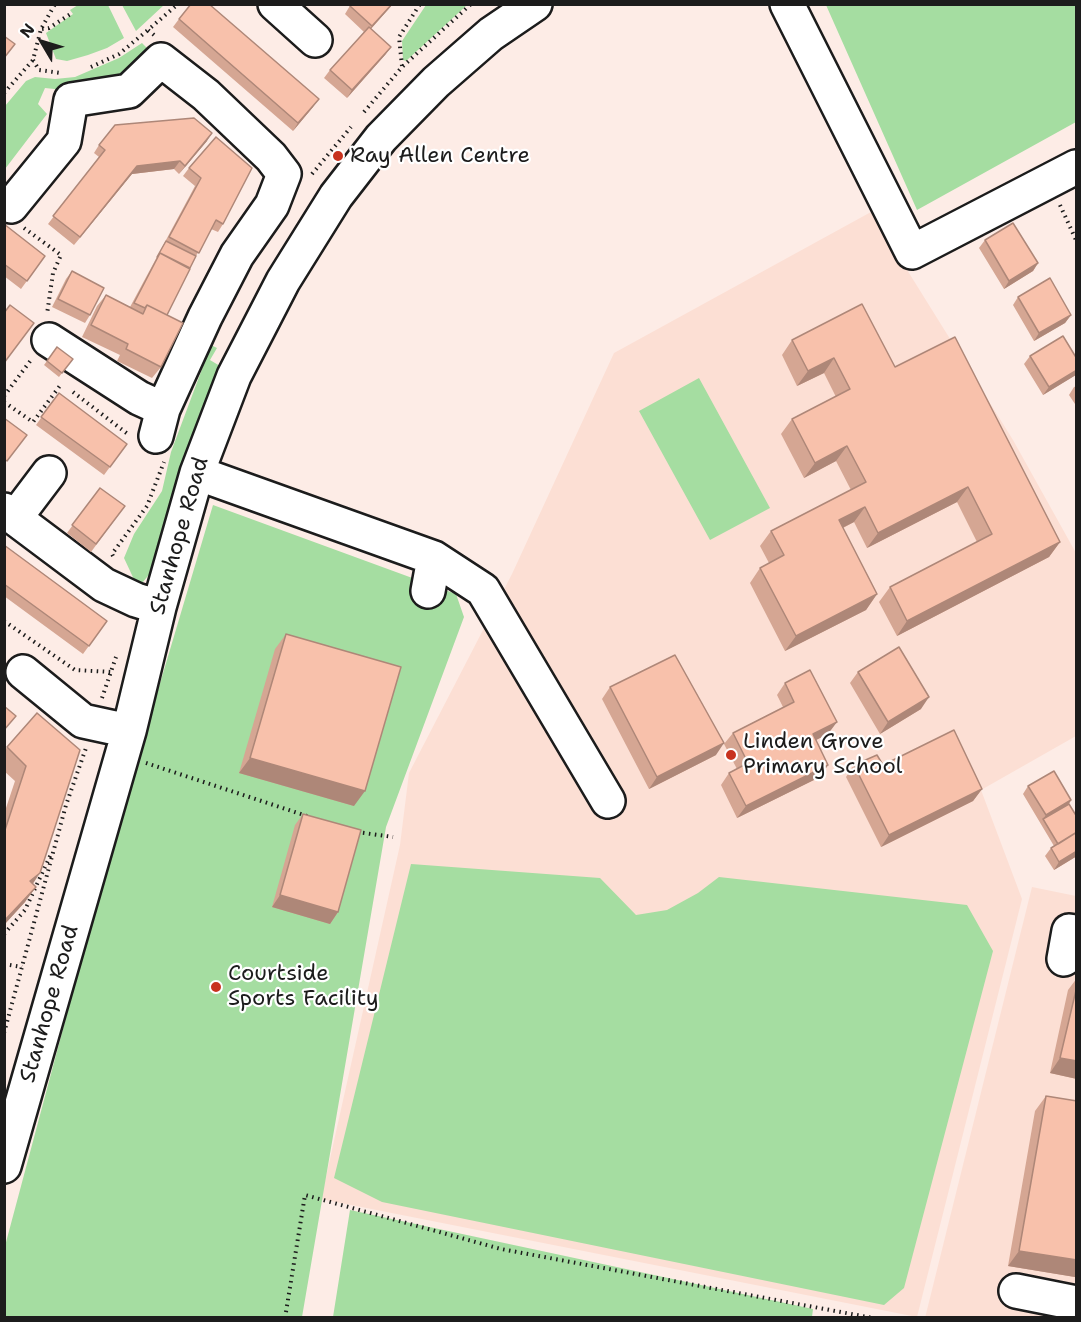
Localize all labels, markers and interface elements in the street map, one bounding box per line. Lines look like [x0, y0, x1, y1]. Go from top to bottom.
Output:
north arrow [12, 12, 72, 72]
text: N [15, 19, 40, 42]
place label: Ray Allen Centre [350, 143, 530, 169]
marker: Ray Allen Centre [331, 149, 345, 163]
street label: Stanhope Road [145, 454, 215, 618]
place label: Linden Grove Primary School [743, 729, 902, 780]
marker: Linden Grove Primary School [724, 748, 738, 762]
street label: Stanhope Road [15, 922, 85, 1086]
place label: Courtside Sports Facility [228, 961, 379, 1012]
marker: Courtside Sports Facility [209, 980, 223, 994]

